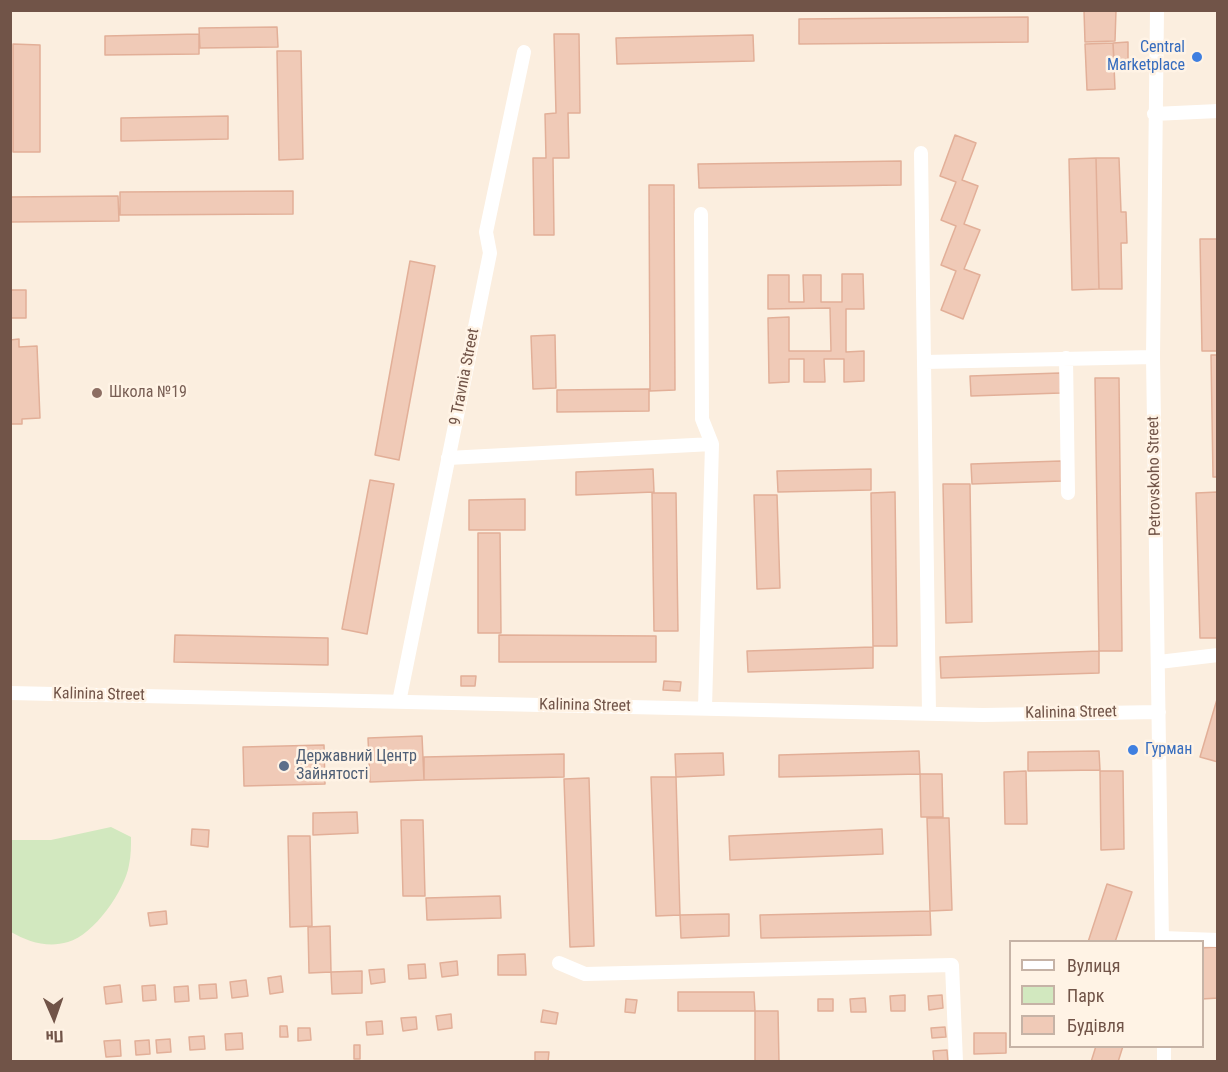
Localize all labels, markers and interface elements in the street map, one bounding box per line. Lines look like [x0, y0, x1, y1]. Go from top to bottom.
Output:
place label: Central Marketplace [1107, 38, 1185, 76]
marker: Central Marketplace [1190, 50, 1204, 64]
street label: 9 Travnia Street [446, 327, 484, 427]
place label: Школа №19 [109, 383, 187, 403]
marker: Школа №19 [90, 386, 104, 400]
street label: Petrovskoho Street [1144, 416, 1166, 536]
street label: Kalinina Street [53, 685, 145, 705]
street label: Kalinina Street [539, 696, 631, 716]
street label: Kalinina Street [1025, 703, 1117, 723]
place label: Гурман [1145, 740, 1192, 760]
marker: Гурман [1126, 743, 1140, 757]
place label: Державний Центр Зайнятості [296, 747, 417, 785]
marker: Державний Центр Зайнятості [277, 759, 291, 773]
legend [1009, 940, 1204, 1048]
text: Вулиця [1067, 955, 1121, 976]
text: Парк [1067, 985, 1104, 1006]
north arrow [24, 988, 84, 1048]
text: Будівля [1067, 1015, 1125, 1036]
text: Пн [45, 1027, 64, 1046]

